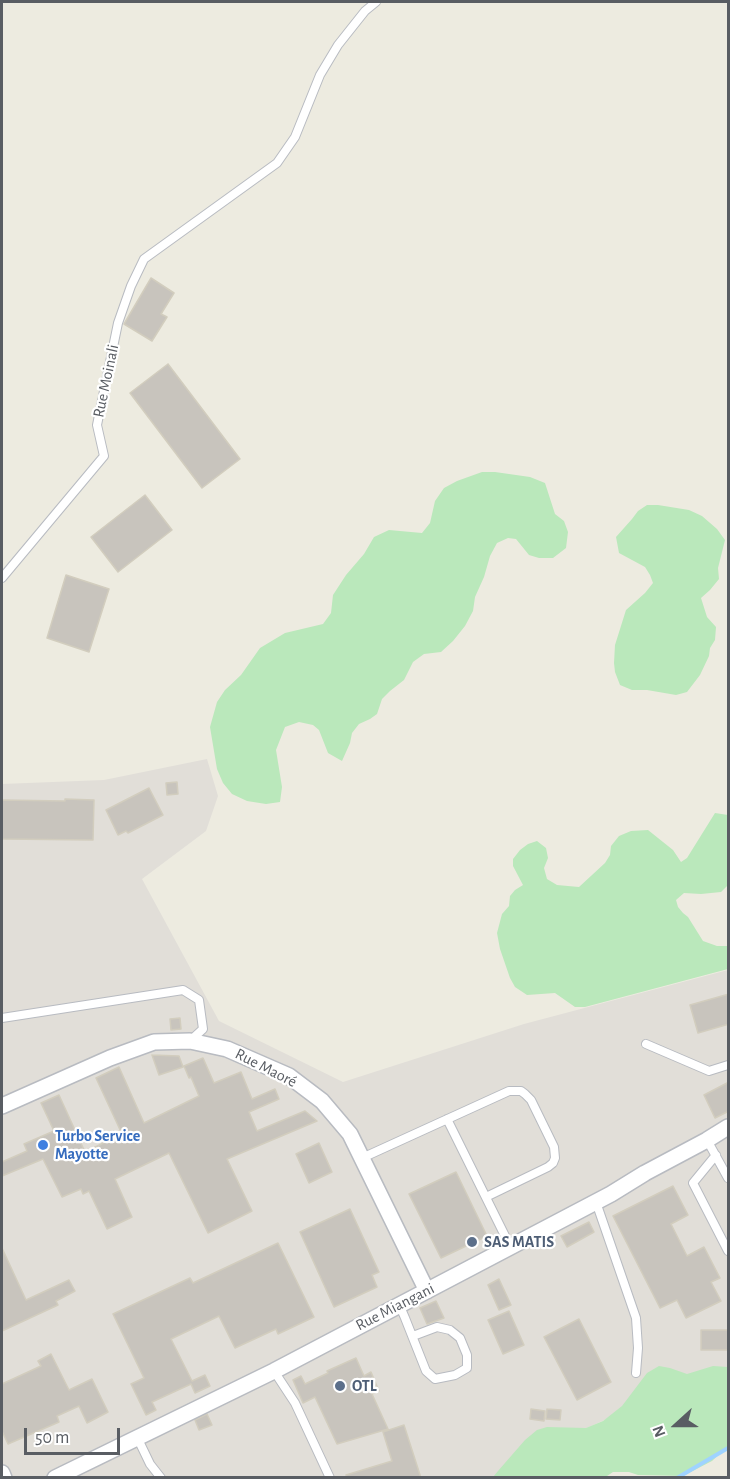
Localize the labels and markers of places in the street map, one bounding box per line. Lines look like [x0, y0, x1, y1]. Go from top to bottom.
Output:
place label: Turbo Service Mayotte [55, 1126, 140, 1164]
marker: Turbo Service Mayotte [36, 1138, 50, 1152]
place label: SAS MATIS [484, 1232, 554, 1252]
marker: SAS MATIS [465, 1235, 479, 1249]
place label: OTL [352, 1376, 377, 1396]
marker: OTL [333, 1379, 347, 1393]

